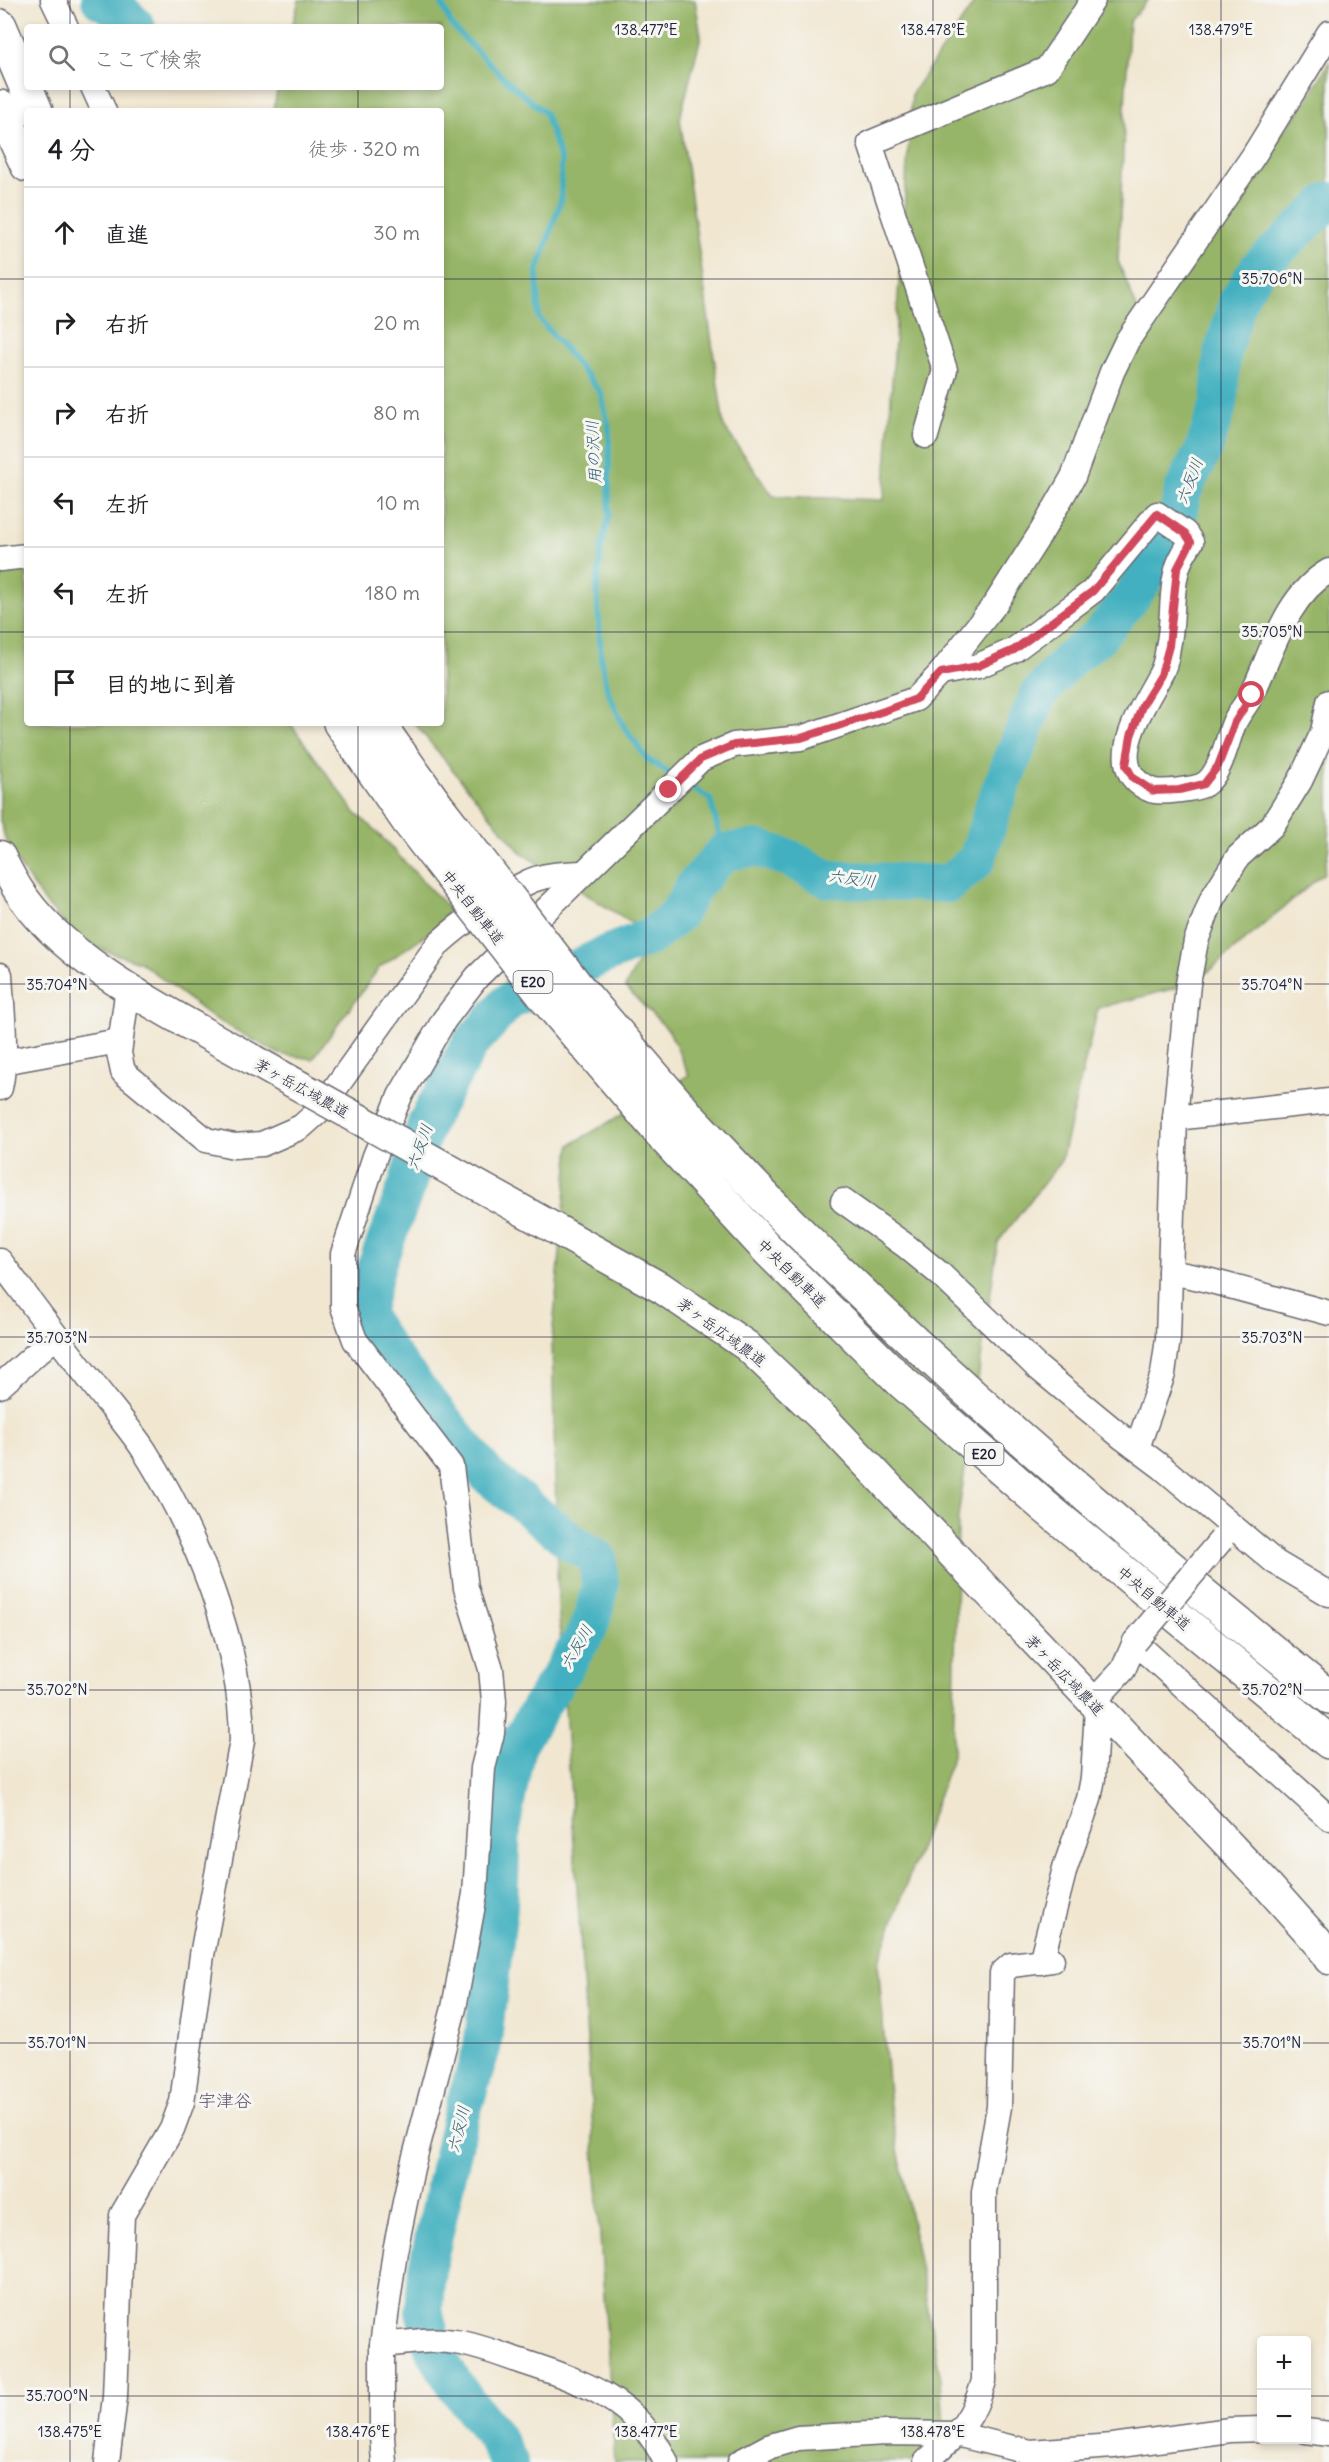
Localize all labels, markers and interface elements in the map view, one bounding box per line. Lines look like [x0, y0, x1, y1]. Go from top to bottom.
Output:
text: 138.477°E [615, 20, 678, 39]
text: 138.478°E [901, 20, 965, 39]
text: 138.479°E [1189, 20, 1253, 39]
search box [24, 24, 444, 90]
icon: search [45, 41, 78, 74]
text: ここで検索 [93, 45, 203, 73]
text: 4 分 [48, 133, 95, 166]
text: 徒歩 · 320 m [308, 136, 420, 161]
icon: ahead [48, 216, 81, 249]
text: 直進 [105, 220, 149, 248]
text: 30 m [373, 220, 420, 245]
text: 35.706°N [1241, 269, 1303, 288]
icon: right [48, 306, 81, 339]
text: 右折 [105, 310, 149, 338]
text: 20 m [374, 310, 420, 335]
icon: right [48, 396, 81, 429]
text: 右折 [105, 400, 149, 428]
text: 80 m [373, 400, 420, 425]
water label: 用の沢川 [581, 420, 605, 484]
water label: 六反川 [1171, 455, 1207, 507]
icon: left [48, 486, 81, 519]
text: 左折 [105, 490, 149, 518]
text: 10 m [377, 490, 420, 515]
icon: left [48, 576, 81, 609]
text: 左折 [105, 580, 149, 608]
text: 180 m [365, 580, 420, 605]
text: 35.705°N [1241, 622, 1303, 641]
icon: arrive [48, 666, 81, 699]
text: 目的地に到着 [105, 670, 237, 698]
route start [1238, 681, 1264, 707]
route end [655, 776, 681, 802]
water label: 六反川 [827, 865, 877, 891]
street label: 中央自動車道 [438, 866, 508, 948]
road number: E20 [514, 971, 552, 993]
text: 35.704°N [26, 975, 88, 994]
text: 35.704°N [1241, 975, 1303, 994]
street label: 茅ヶ岳広域農道 [251, 1054, 353, 1122]
water label: 六反川 [401, 1121, 437, 1173]
street label: 中央自動車道 [753, 1234, 831, 1312]
street label: 茅ヶ岳広域農道 [674, 1293, 770, 1371]
text: 35.703°N [26, 1328, 88, 1347]
text: 35.703°N [1241, 1328, 1303, 1347]
road number: E20 [964, 1443, 1004, 1465]
street label: 中央自動車道 [1113, 1562, 1195, 1634]
water label: 六反川 [555, 1621, 597, 1673]
street label: 茅ヶ岳広域農道 [1022, 1631, 1108, 1719]
text: 35.702°N [26, 1680, 88, 1699]
text: 35.702°N [1241, 1680, 1303, 1699]
text: 35.701°N [28, 2033, 86, 2052]
text: 35.701°N [1243, 2033, 1301, 2052]
district label: 宇津谷 [198, 2089, 252, 2112]
water label: 六反川 [442, 2103, 474, 2155]
map controls [1257, 2336, 1311, 2444]
button: + [1257, 2336, 1311, 2390]
text: 35.700°N [26, 2386, 88, 2405]
button: − [1257, 2390, 1311, 2444]
text: 138.475°E [38, 2422, 102, 2441]
text: 138.476°E [326, 2422, 390, 2441]
text: 138.477°E [615, 2422, 678, 2441]
text: 138.478°E [901, 2422, 965, 2441]

